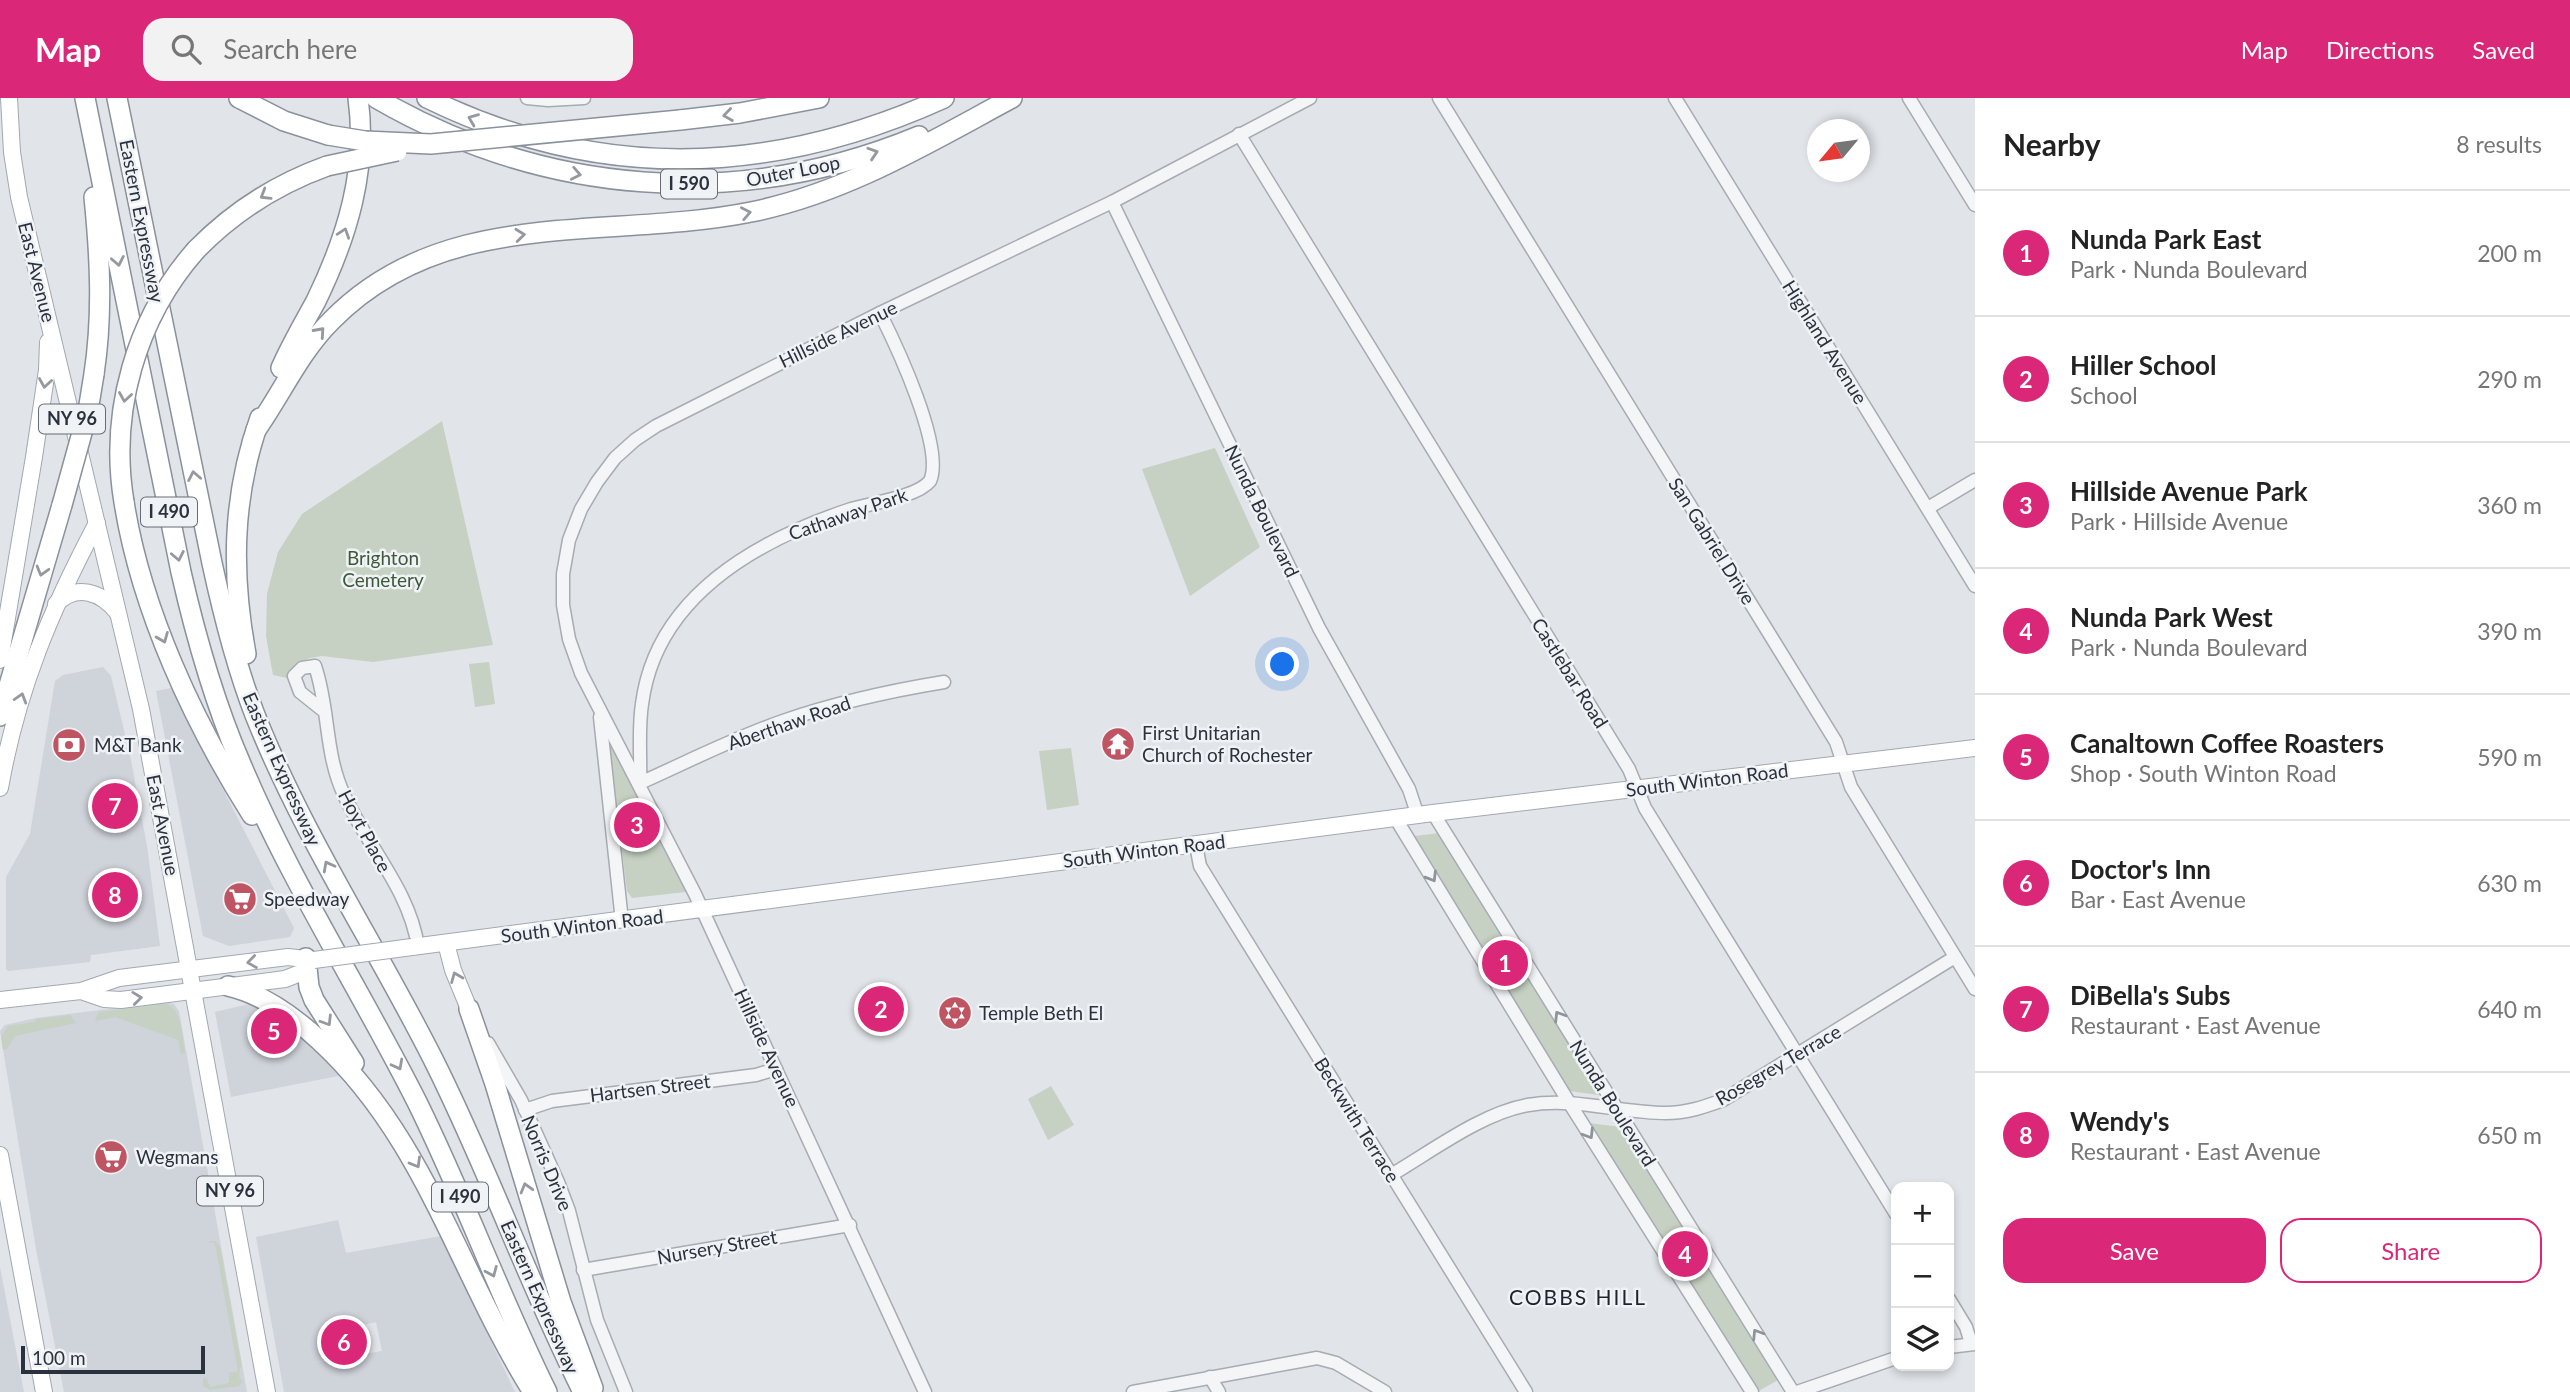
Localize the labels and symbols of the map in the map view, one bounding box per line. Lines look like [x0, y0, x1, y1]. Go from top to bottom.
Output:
one-way arrow [722, 107, 734, 122]
one-way arrow [468, 113, 480, 127]
north arrow [1807, 119, 1870, 182]
street label: Eastern Expressway [115, 137, 170, 305]
one-way arrow [866, 147, 879, 161]
street label: Outer Loop [744, 150, 842, 191]
one-way arrow [570, 166, 582, 181]
road number: I 590 [661, 170, 717, 198]
one-way arrow [260, 187, 273, 200]
one-way arrow [740, 206, 752, 221]
street label: East Avenue [14, 219, 61, 324]
one-way arrow [514, 227, 526, 242]
one-way arrow [336, 228, 350, 240]
one-way arrow [109, 255, 124, 267]
street label: Highland Avenue [1778, 276, 1873, 408]
street label: Hillside Avenue [775, 295, 901, 372]
one-way arrow [312, 327, 325, 340]
one-way arrow [37, 377, 52, 389]
one-way arrow [118, 391, 133, 403]
road number: NY 96 [39, 404, 105, 433]
street label: Nunda Boulevard [1220, 441, 1304, 581]
one-way arrow [187, 470, 202, 482]
street label: San Gabriel Drive [1664, 473, 1761, 608]
street label: Cathaway Park [785, 482, 911, 545]
road number: I 490 [141, 498, 197, 526]
park label: Brighton Cemetery [342, 546, 424, 591]
one-way arrow [169, 550, 184, 562]
one-way arrow [36, 565, 51, 577]
street label: Castlebar Road [1527, 614, 1613, 732]
one-way arrow [155, 631, 169, 643]
your location [1265, 647, 1299, 681]
street label: Eastern Expressway [238, 688, 327, 849]
street label: Aberthaw Road [724, 691, 853, 754]
one-way arrow [13, 693, 28, 705]
place label: First Unitarian Church of Rochester [1142, 721, 1312, 766]
temple icon: First Unitarian Church of Rochester [1099, 725, 1137, 763]
bank icon: M&T Bank [50, 726, 88, 764]
place label: M&T Bank [94, 733, 182, 756]
street label: South Winton Road [1624, 758, 1789, 801]
street label: East Avenue [142, 772, 185, 877]
pin: 7 [92, 780, 138, 832]
street label: Hoyt Place [334, 785, 397, 876]
pin: 3 [614, 799, 660, 851]
street label: South Winton Road [1061, 829, 1226, 872]
one-way arrow [323, 861, 336, 873]
pin: 8 [92, 869, 138, 921]
one-way arrow [1423, 869, 1436, 882]
supermarket icon: Speedway [221, 880, 259, 918]
place label: Speedway [264, 887, 349, 910]
street label: South Winton Road [499, 904, 664, 947]
pin: 1 [1482, 937, 1528, 989]
one-way arrow [246, 954, 258, 969]
one-way arrow [450, 971, 464, 983]
pin: 2 [858, 983, 904, 1035]
street label: Hillside Avenue [730, 985, 805, 1111]
one-way arrow [131, 991, 143, 1006]
synagogue icon: Temple Beth El [936, 994, 974, 1032]
place label: Temple Beth El [979, 1001, 1103, 1024]
pin: 5 [251, 1005, 297, 1057]
one-way arrow [1555, 1011, 1568, 1024]
one-way arrow [319, 1013, 332, 1026]
street label: Rosegrey Terrace [1711, 1019, 1845, 1110]
street label: Nunda Boulevard [1565, 1035, 1661, 1170]
street label: Beckwith Terrace [1310, 1053, 1405, 1187]
one-way arrow [390, 1058, 403, 1070]
street label: Hartsen Street [588, 1069, 712, 1106]
street label: Norris Drive [517, 1111, 578, 1214]
one-way arrow [1580, 1126, 1593, 1139]
supermarket icon: Wegmans [92, 1138, 130, 1176]
place label: Wegmans [136, 1145, 218, 1168]
one-way arrow [408, 1156, 421, 1169]
road number: NY 96 [197, 1176, 263, 1206]
road number: I 490 [432, 1182, 488, 1212]
one-way arrow [520, 1182, 535, 1194]
street label: Eastern Expressway [496, 1216, 585, 1377]
street label: Nursery Street [655, 1225, 779, 1268]
pin: 4 [1662, 1228, 1708, 1280]
one-way arrow [484, 1265, 498, 1277]
district label: COBBS HILL [1509, 1284, 1647, 1309]
pin: 6 [321, 1316, 367, 1368]
one-way arrow [1753, 1329, 1766, 1342]
scale bar [21, 1343, 205, 1375]

